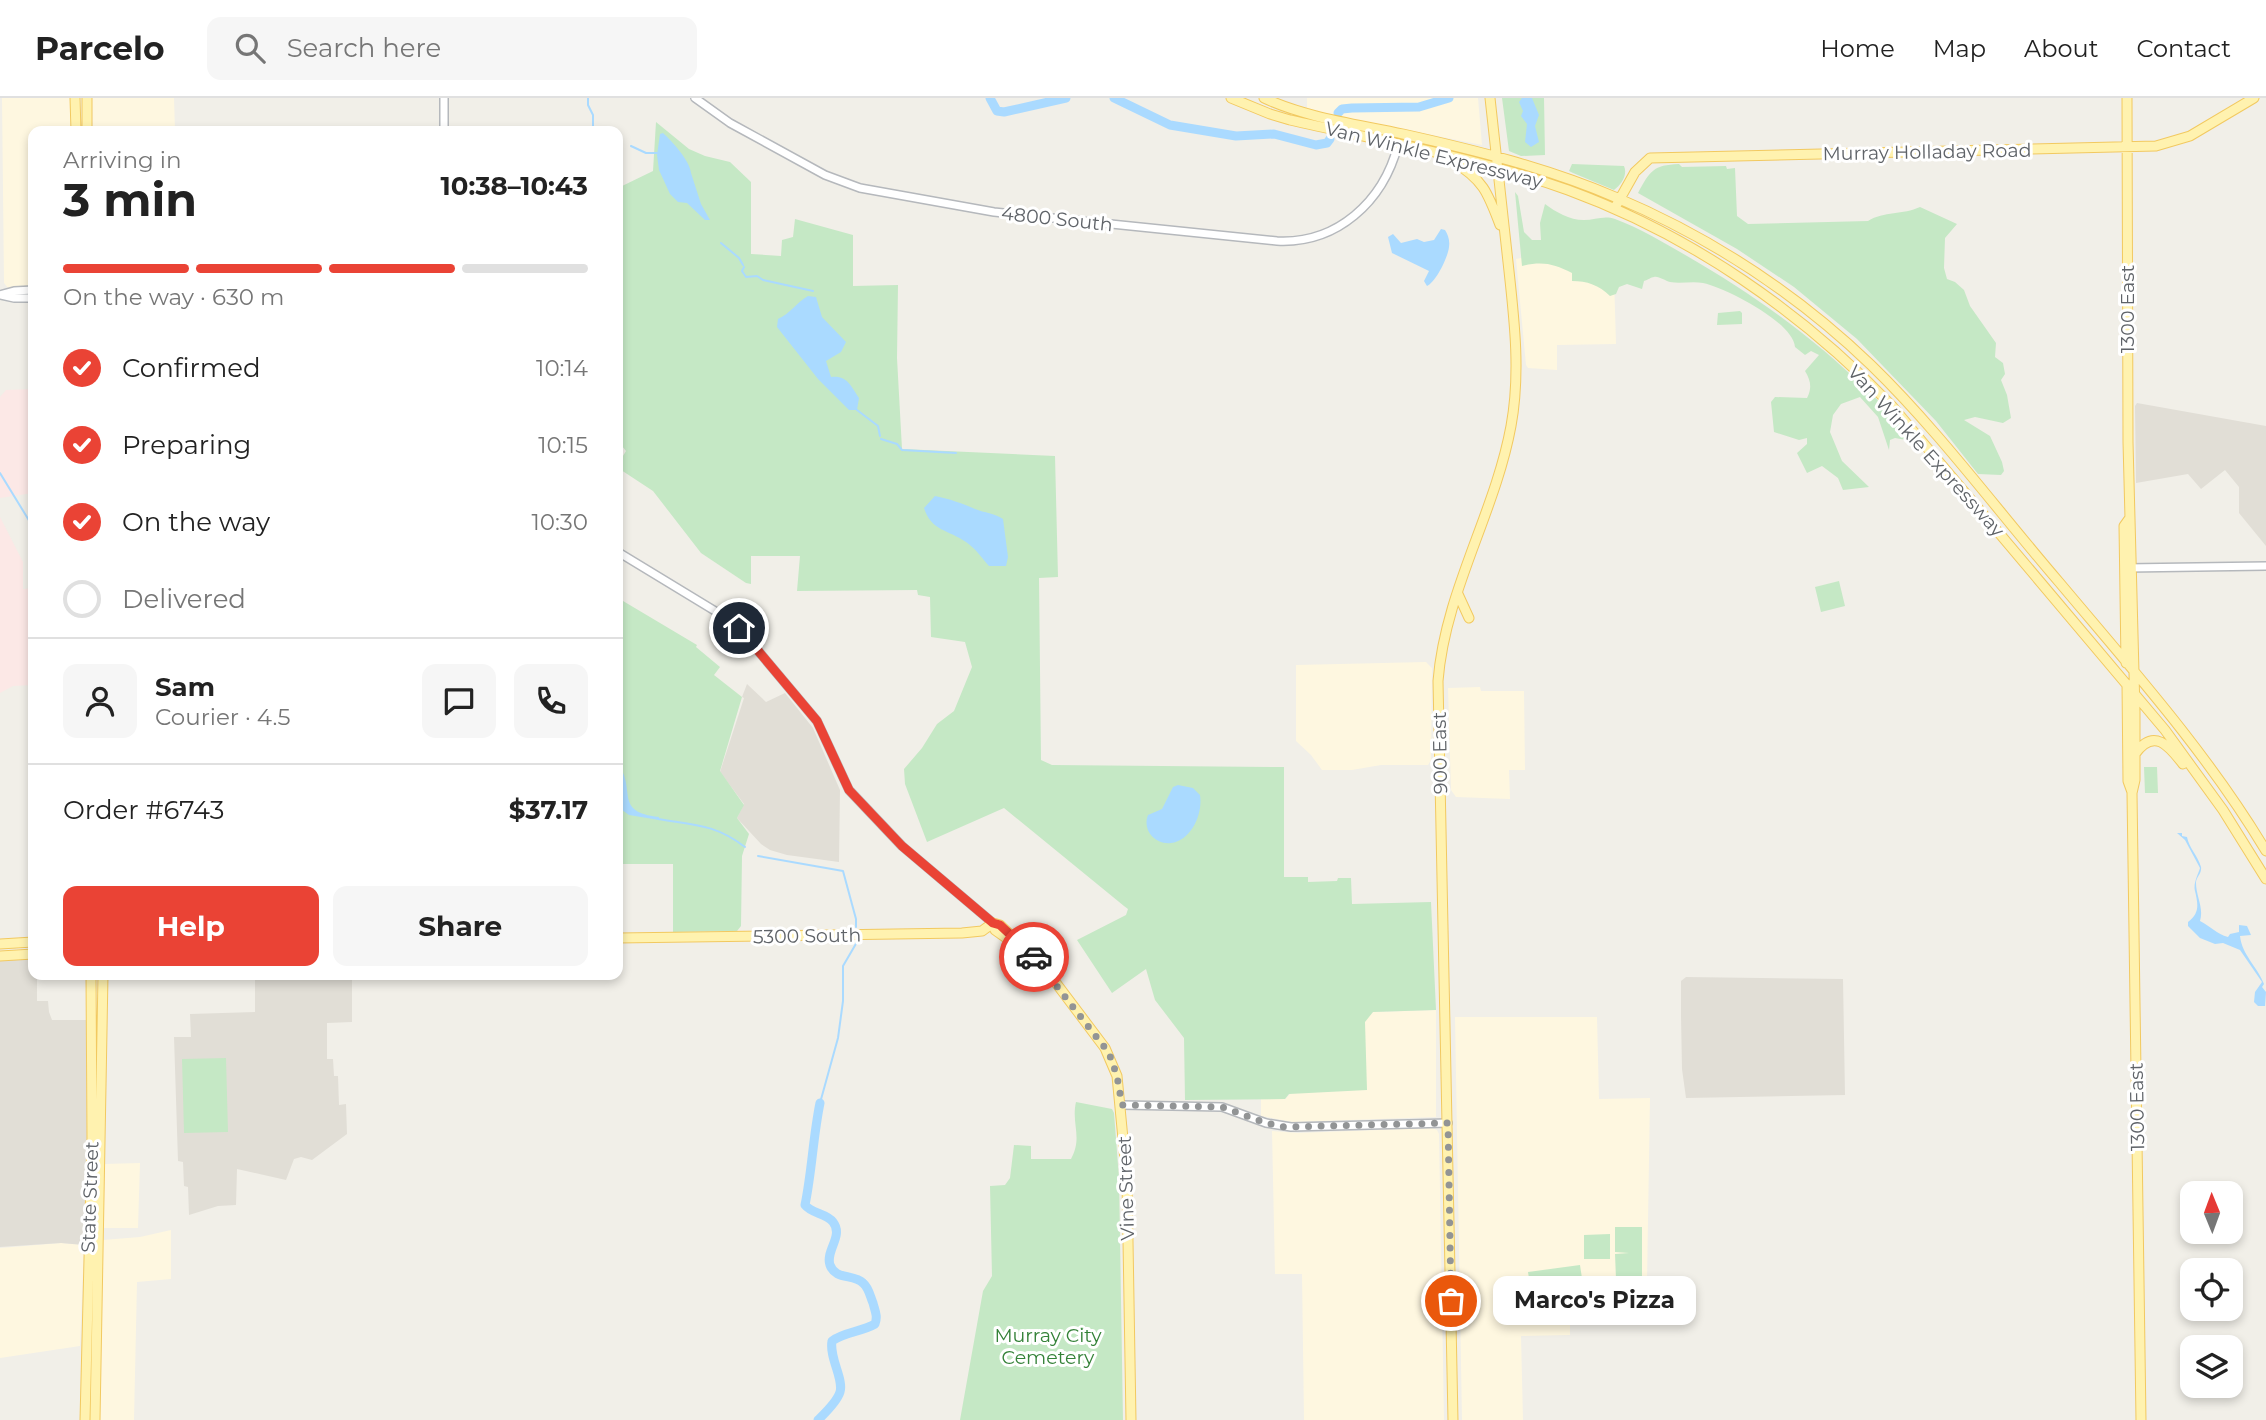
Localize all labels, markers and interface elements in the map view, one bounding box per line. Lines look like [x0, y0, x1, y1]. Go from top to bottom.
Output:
search box [207, 17, 697, 80]
text: Parcelo [35, 28, 165, 68]
icon: search [231, 29, 269, 67]
text: Search here [287, 32, 441, 64]
text: Home [1820, 34, 1895, 63]
text: Map [1933, 34, 1986, 63]
text: About [2024, 34, 2098, 63]
text: Contact [2136, 34, 2231, 63]
street label: Van Winkle Expressway [1323, 117, 1546, 193]
street label: Murray Holladay Road [1822, 139, 2032, 165]
text: Arriving in [63, 146, 182, 174]
text: 10:38–10:43 [441, 170, 588, 202]
text: 3 min [63, 171, 197, 228]
street label: 4800 South [1000, 202, 1114, 236]
street label: 1300 East [2116, 264, 2139, 353]
text: On the way · 630 m [63, 283, 285, 311]
icon: check [63, 349, 101, 387]
text: Confirmed [122, 352, 261, 384]
text: 10:14 [536, 354, 588, 382]
street label: Van Winkle Expressway [1843, 360, 2010, 542]
icon: check [63, 426, 101, 464]
text: Preparing [122, 429, 251, 461]
text: 10:15 [538, 431, 588, 459]
icon: check [63, 503, 101, 541]
text: On the way [122, 506, 270, 538]
text: 10:30 [531, 508, 588, 536]
text: Delivered [122, 583, 246, 615]
pin [709, 598, 769, 658]
icon: home [720, 609, 758, 647]
button: person [63, 664, 137, 738]
button: chat [422, 664, 496, 738]
button: phone [514, 664, 588, 738]
text: Sam [155, 671, 215, 703]
text: Courier · 4.5 [155, 703, 290, 731]
street label: 900 East [1428, 711, 1452, 794]
text: Order #6743 [63, 794, 224, 826]
text: $37.17 [509, 794, 588, 826]
button: Help [63, 886, 319, 966]
button: Share [333, 886, 588, 966]
courier [999, 922, 1069, 992]
street label: 5300 South [753, 924, 861, 948]
icon: car [1015, 938, 1053, 976]
street label: 1300 East [2125, 1062, 2149, 1151]
street label: Vine Street [1113, 1135, 1139, 1241]
street label: State Street [77, 1141, 103, 1253]
north arrow [2180, 1181, 2244, 1244]
map controls [2180, 1181, 2243, 1398]
button: locate [2180, 1258, 2243, 1321]
pin [1421, 1271, 1481, 1331]
callout: Marco's Pizza [1493, 1276, 1696, 1326]
icon: bag [1432, 1282, 1470, 1320]
text: Marco's Pizza [1514, 1286, 1675, 1314]
park label: Murray City Cemetery [994, 1324, 1102, 1369]
button: layers [2180, 1335, 2243, 1398]

